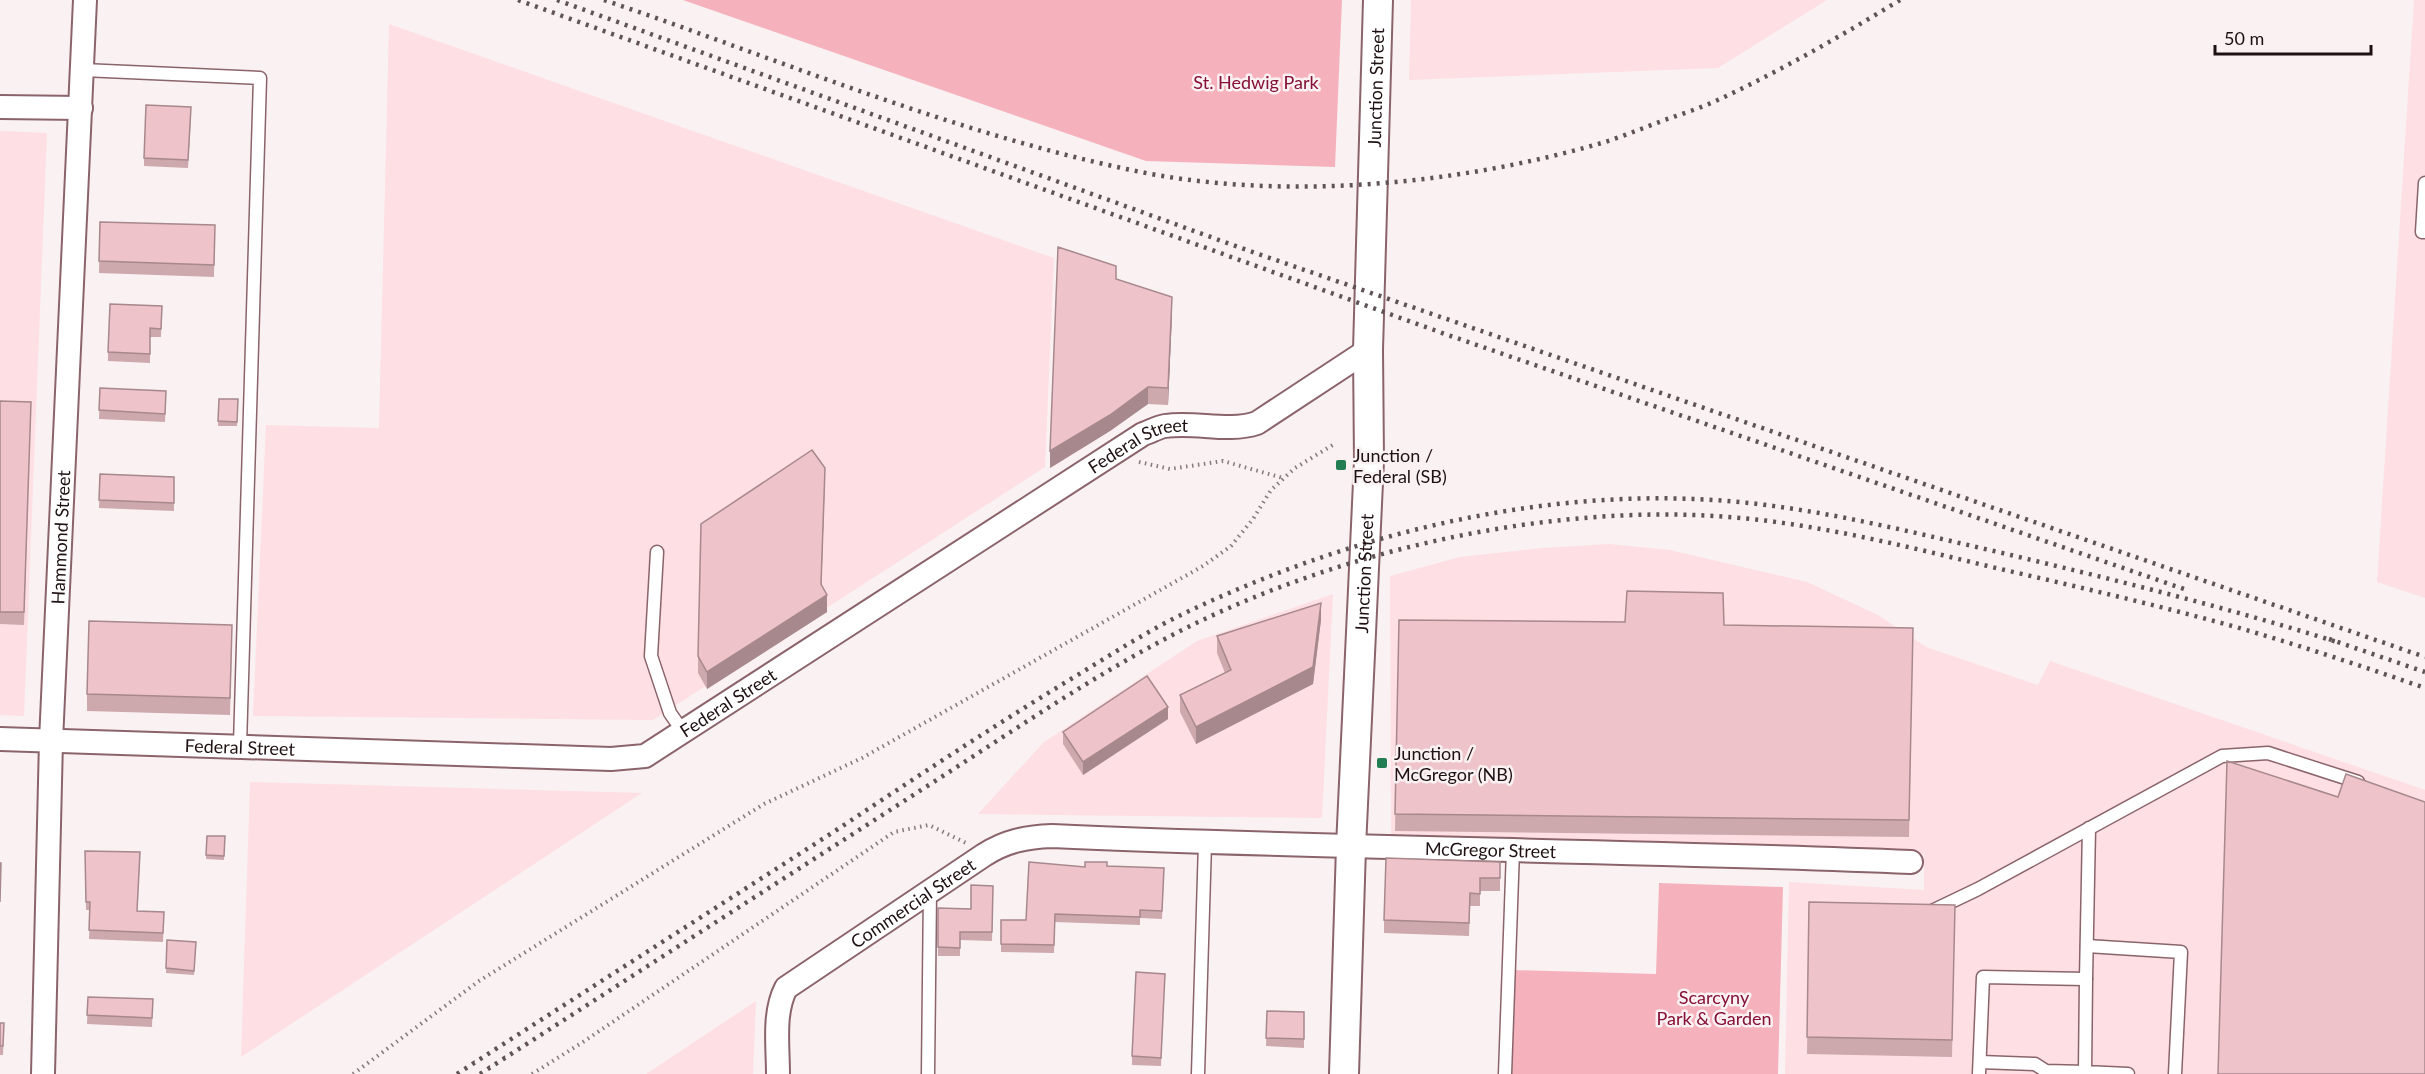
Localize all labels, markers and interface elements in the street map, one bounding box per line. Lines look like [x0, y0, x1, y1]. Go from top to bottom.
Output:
scale bar [2215, 18, 2371, 56]
street label: Junction Street [1363, 27, 1388, 148]
text: 50 m [2224, 27, 2264, 49]
park label: St. Hedwig Park [1193, 71, 1320, 93]
street label: Federal Street [1084, 414, 1189, 478]
place label: Junction / Federal (SB) [1353, 444, 1447, 487]
marker: Junction / Federal (SB) [1334, 458, 1348, 472]
street label: Hammond Street [46, 469, 74, 605]
street label: Junction Street [1350, 513, 1378, 634]
street label: Federal Street [676, 663, 780, 742]
street label: Federal Street [184, 734, 296, 760]
place label: Junction / McGregor (NB) [1394, 742, 1513, 785]
marker: Junction / McGregor (NB) [1375, 756, 1389, 770]
street label: McGregor Street [1425, 837, 1557, 862]
street label: Commercial Street [846, 853, 980, 953]
park label: Scarcyny Park & Garden [1656, 986, 1772, 1029]

